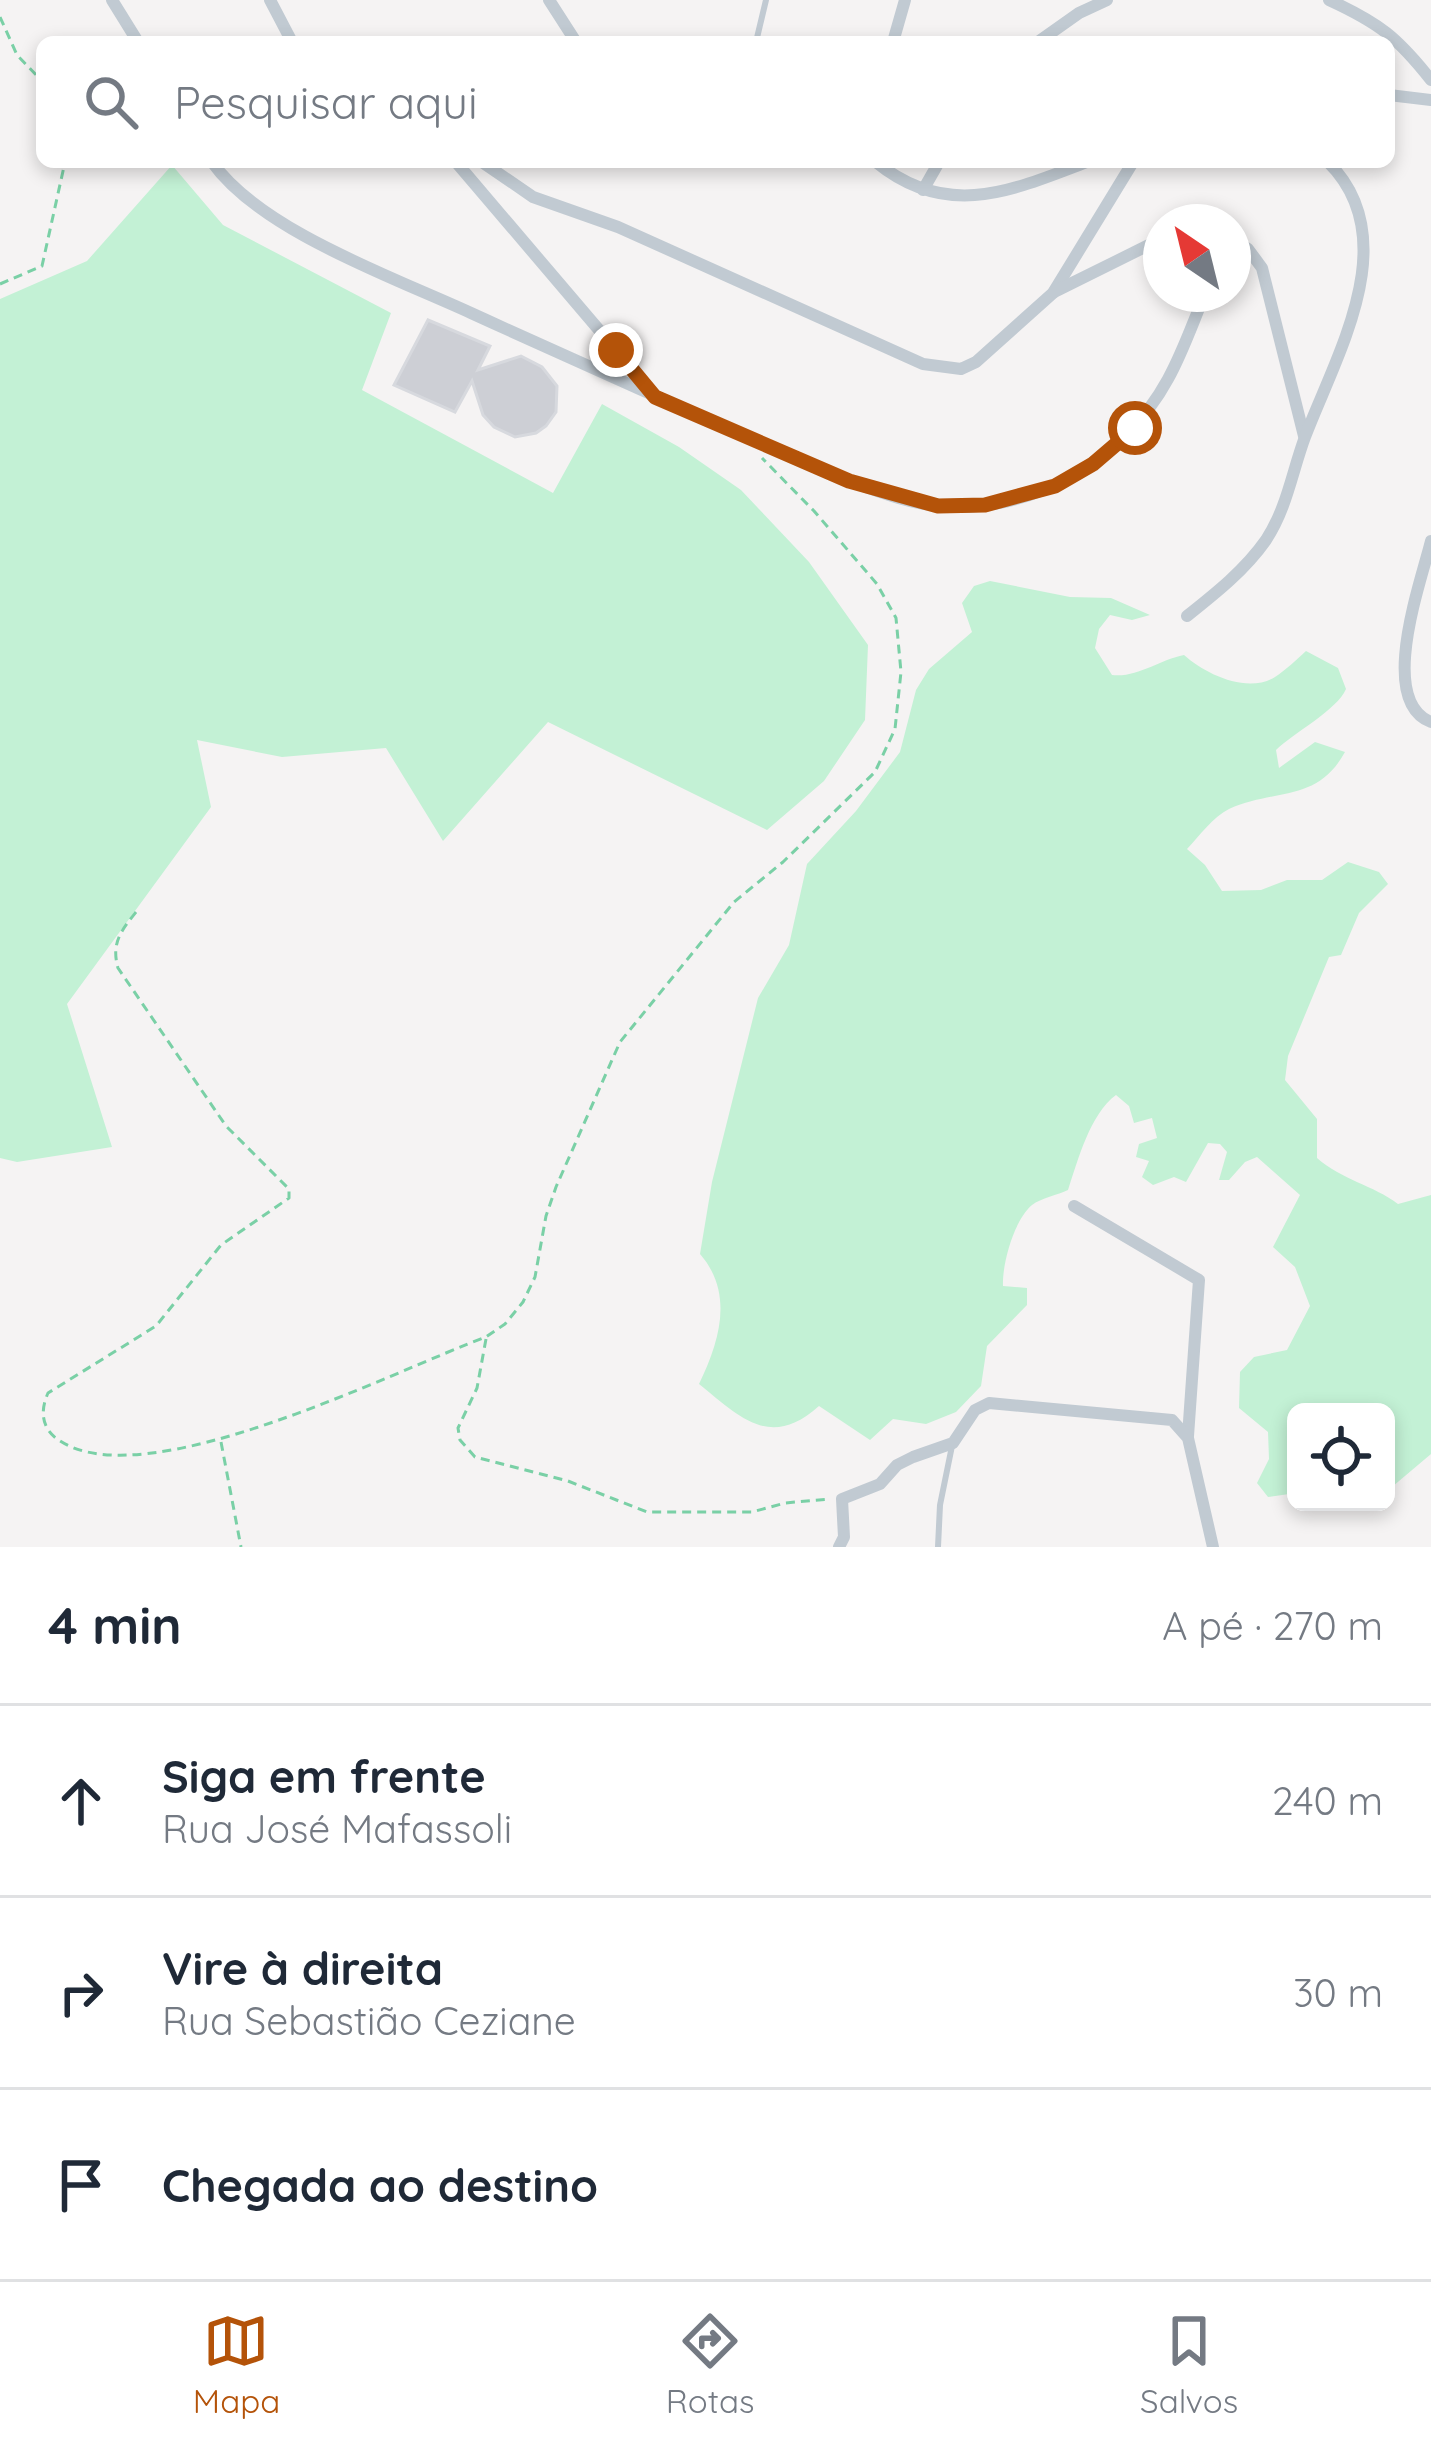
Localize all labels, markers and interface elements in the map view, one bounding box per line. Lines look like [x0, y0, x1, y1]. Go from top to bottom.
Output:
search box [36, 36, 1395, 168]
icon: search [78, 69, 144, 135]
text: Pesquisar aqui [174, 74, 478, 130]
north arrow [1143, 204, 1251, 312]
route end [589, 323, 643, 377]
route start [1108, 401, 1162, 455]
map controls [1287, 1403, 1395, 1511]
button: locate [1287, 1403, 1395, 1511]
text: 4 min [48, 1593, 182, 1657]
text: A pé · 270 m [1162, 1601, 1383, 1650]
text: Siga em frente [162, 1748, 486, 1804]
icon: ahead [48, 1768, 114, 1834]
text: 240 m [1272, 1776, 1383, 1825]
text: Rua José Mafassoli [162, 1804, 512, 1853]
text: Vire à direita [162, 1940, 443, 1996]
icon: right [48, 1960, 114, 2026]
text: 30 m [1293, 1968, 1383, 2017]
text: Rua Sebastião Ceziane [162, 1996, 576, 2045]
icon: arrive [48, 2152, 114, 2218]
text: Chegada ao destino [162, 2157, 598, 2213]
tab: Mapa [193, 2308, 280, 2421]
tab: Rotas [666, 2308, 754, 2421]
tab: Salvos [1140, 2308, 1238, 2421]

